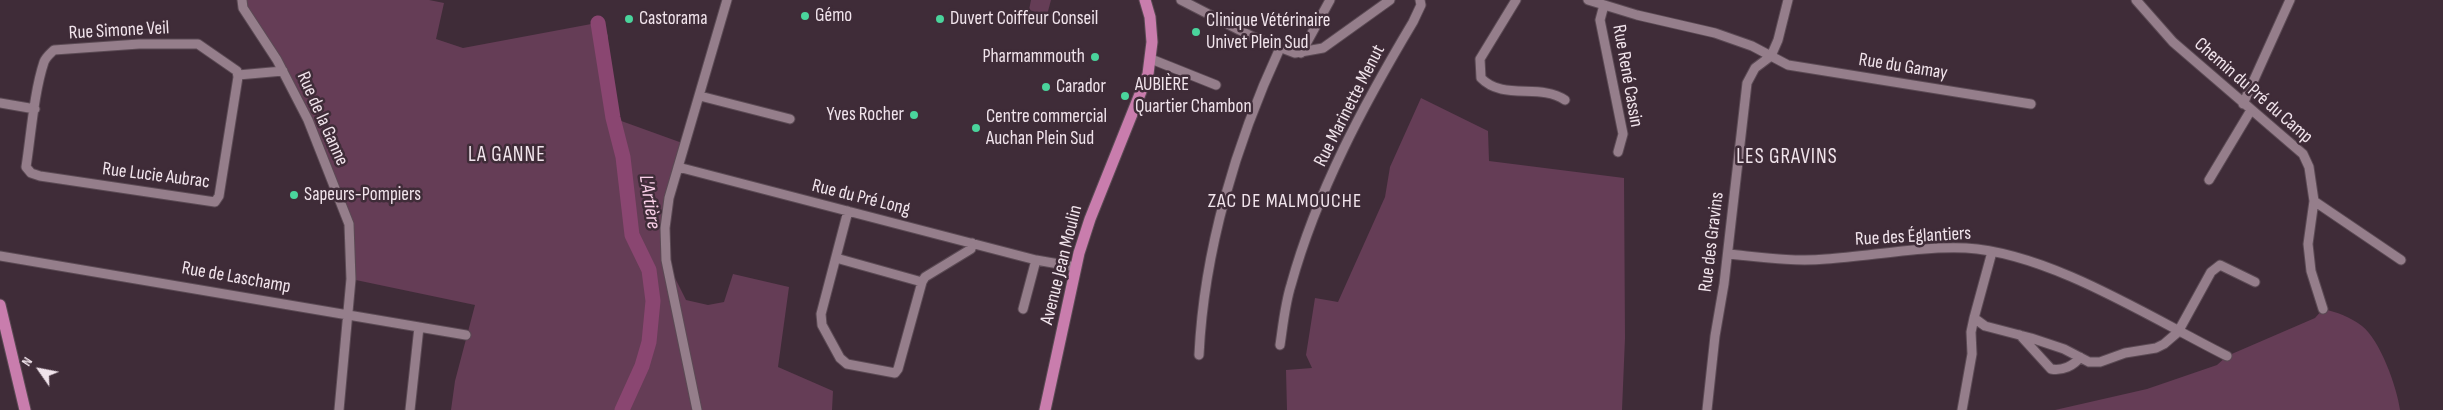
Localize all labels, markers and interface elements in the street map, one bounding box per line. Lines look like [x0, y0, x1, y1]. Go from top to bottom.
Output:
place label: Gémo [815, 5, 852, 27]
place label: Castorama [639, 8, 708, 30]
place label: Duvert Coiffeur Conseil [950, 8, 1098, 30]
marker: Gémo [799, 10, 811, 22]
place label: Clinique Vétérinaire Univet Plein Sud [1206, 10, 1330, 54]
marker: Castorama [623, 13, 635, 25]
marker: Duvert Coiffeur Conseil [934, 13, 946, 25]
street label: Rue Simone Veil [68, 17, 170, 45]
street label: Rue René Cassin [1607, 23, 1647, 129]
marker: Clinique Vétérinaire Univet Plein Sud [1190, 26, 1202, 38]
street label: Chemin du Pré du Camp [2189, 33, 2317, 149]
street label: Rue Marinette Menut [1310, 41, 1390, 171]
place label: Pharmammouth [982, 46, 1085, 68]
street label: Rue du Gamay [1857, 49, 1949, 85]
marker: Pharmammouth [1089, 51, 1101, 63]
street label: Rue de la Ganne [291, 68, 353, 170]
place label: AUBIÈRE Quartier Chambon [1135, 74, 1252, 118]
place label: Carador [1056, 76, 1106, 98]
marker: Carador [1040, 81, 1052, 93]
marker: AUBIÈRE Quartier Chambon [1119, 90, 1131, 102]
place label: Yves Rocher [826, 104, 904, 126]
place label: Centre commercial Auchan Plein Sud [986, 106, 1107, 150]
marker: Yves Rocher [908, 109, 920, 121]
marker: Centre commercial Auchan Plein Sud [970, 122, 982, 134]
district label: LA GANNE [467, 143, 547, 169]
district label: LES GRAVINS [1735, 145, 1839, 171]
street label: Rue Lucie Aubrac [101, 158, 211, 194]
water label: L'Artière [633, 173, 665, 231]
street label: Rue du Pré Long [809, 175, 913, 221]
place label: Sapeurs-Pompiers [304, 184, 421, 206]
marker: Sapeurs-Pompiers [288, 189, 300, 201]
district label: ZAC DE MALMOUCHE [1206, 190, 1364, 214]
street label: Rue des Gravins [1695, 191, 1729, 293]
street label: Avenue Jean Moulin [1036, 203, 1088, 327]
street label: Rue des Églantiers [1854, 223, 1972, 251]
street label: Rue de Laschamp [180, 257, 292, 299]
north arrow [15, 345, 65, 395]
text: N [18, 354, 36, 369]

